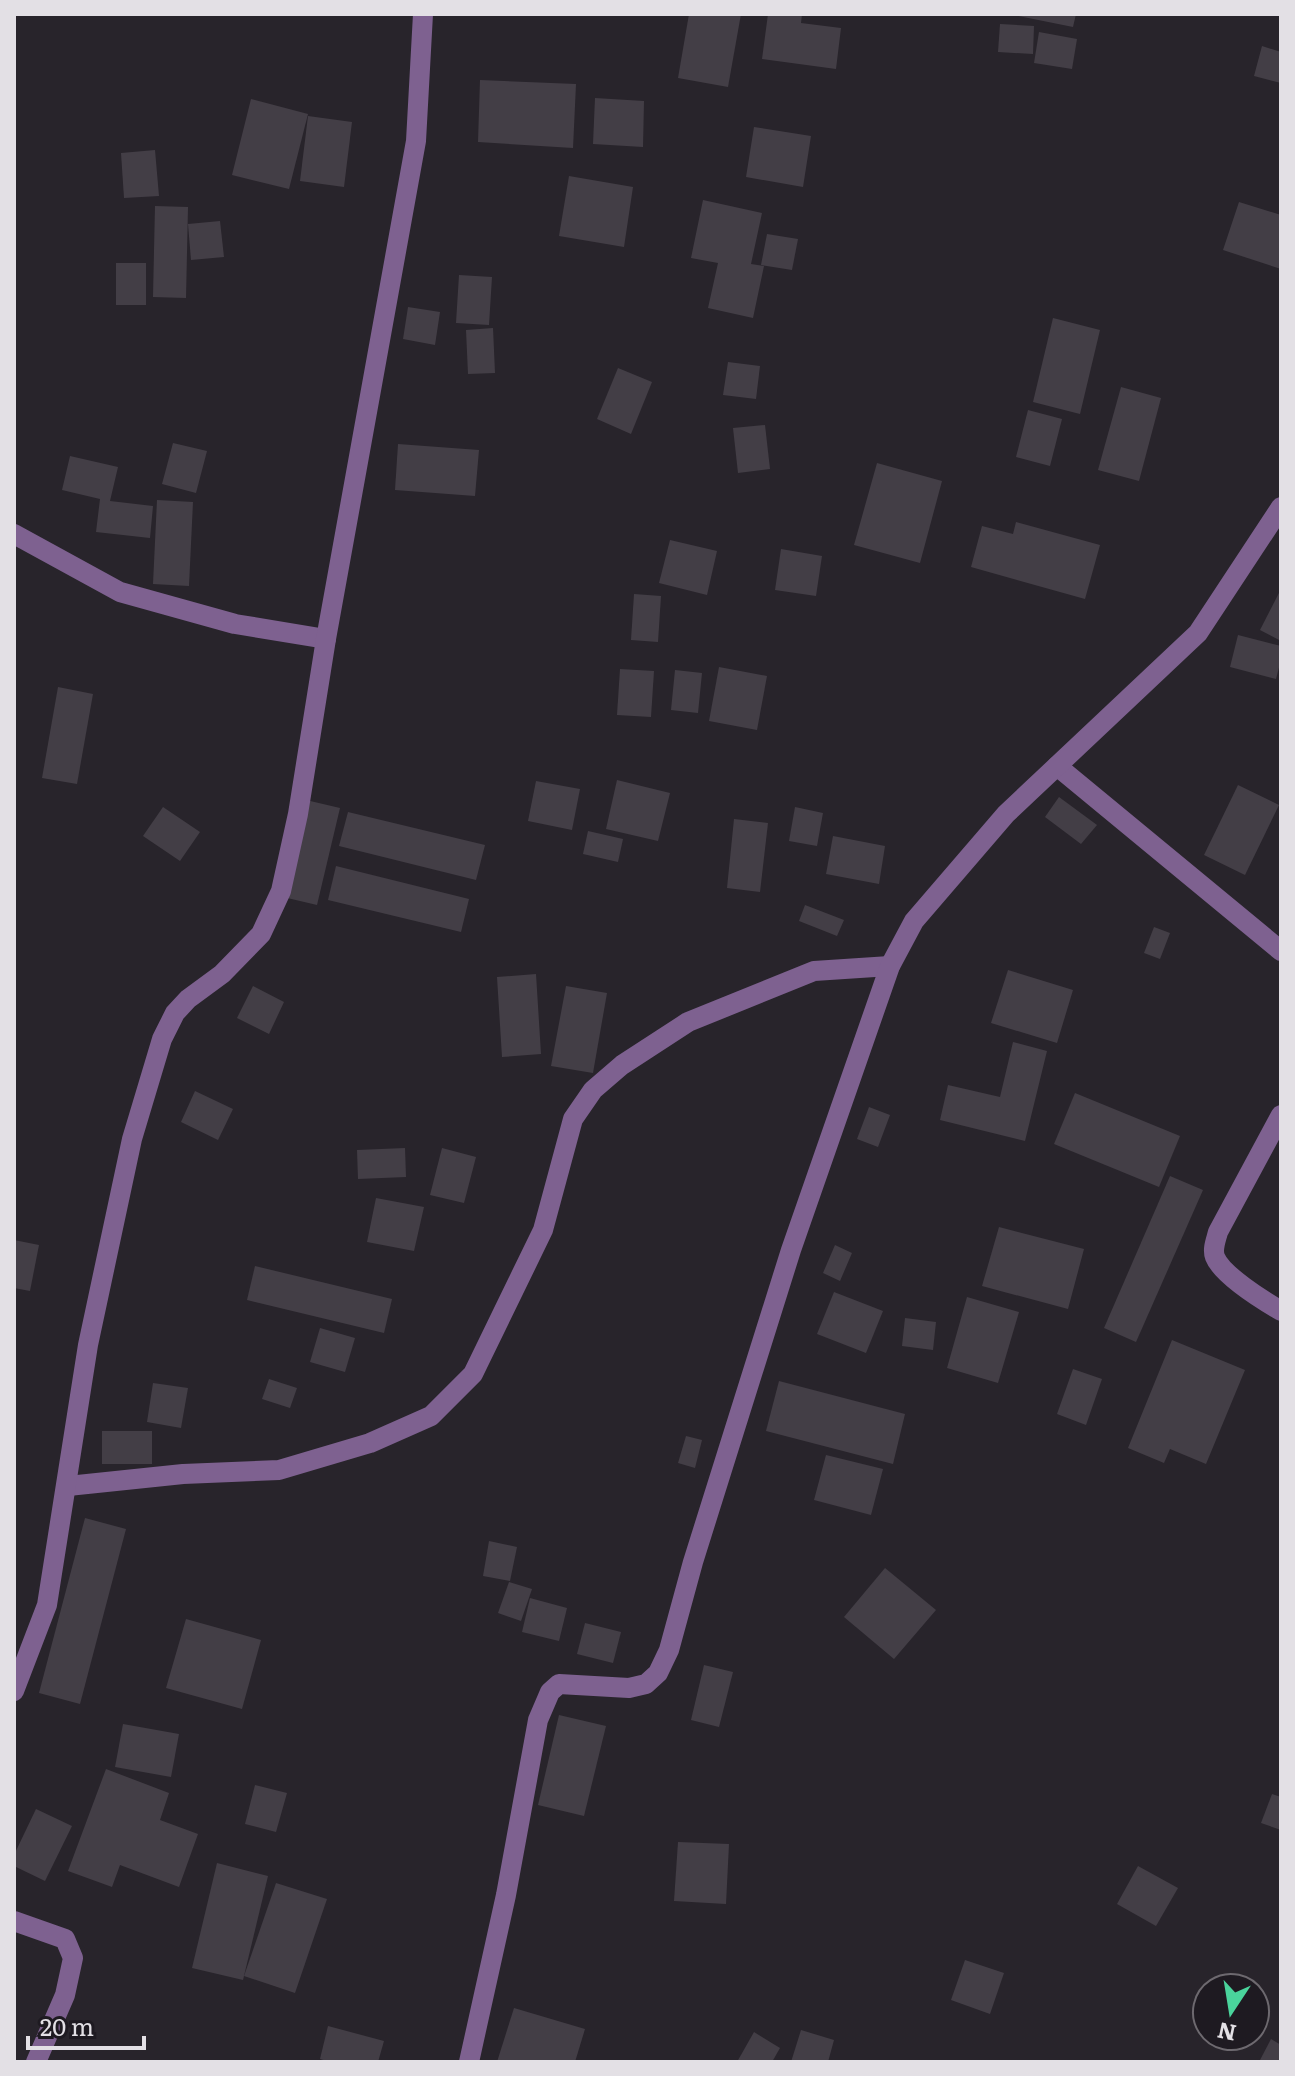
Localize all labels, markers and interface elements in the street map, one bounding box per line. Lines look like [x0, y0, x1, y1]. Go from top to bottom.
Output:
north arrow [1191, 1972, 1271, 2052]
scale bar [28, 2000, 144, 2050]
text: 20 m [40, 2008, 94, 2043]
text: N [1214, 2015, 1239, 2051]

